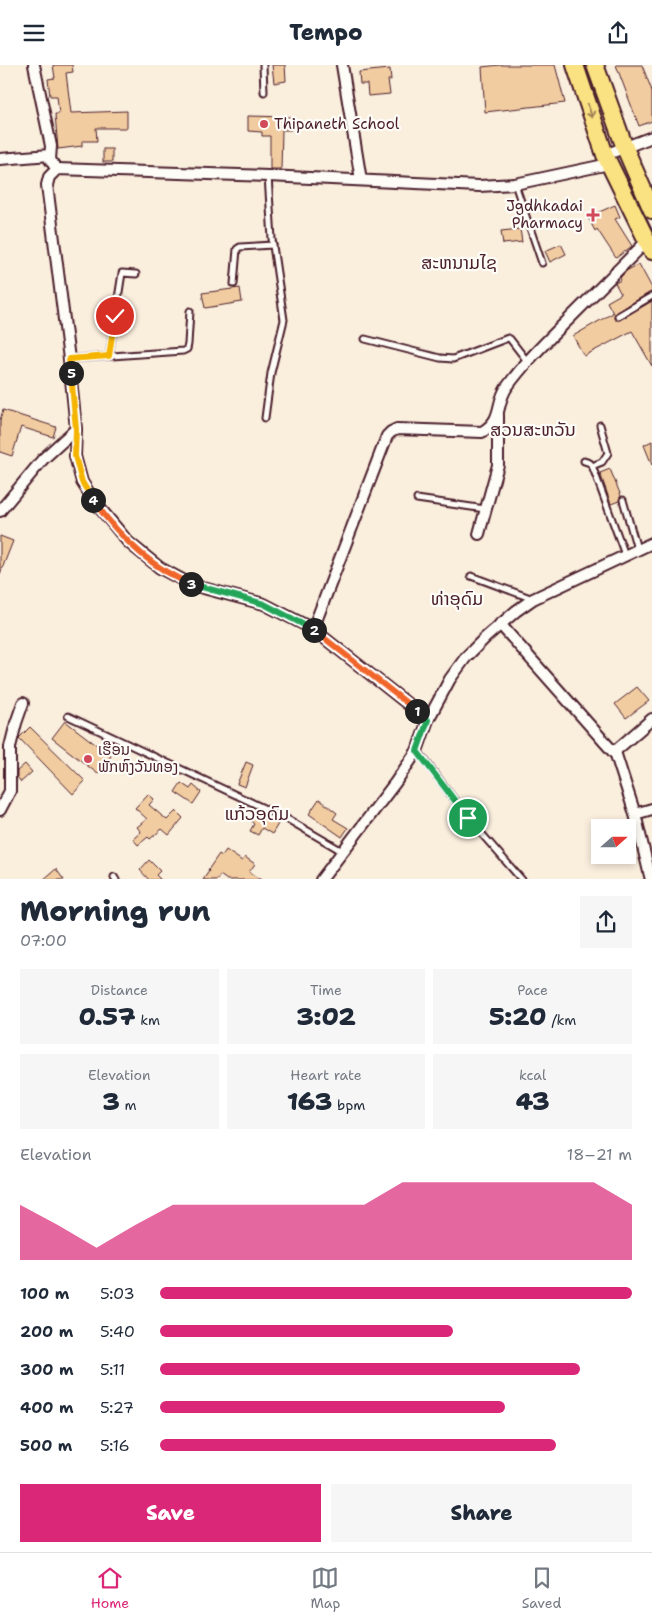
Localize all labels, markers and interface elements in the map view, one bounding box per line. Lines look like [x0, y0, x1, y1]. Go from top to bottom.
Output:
text: Tempo [289, 18, 363, 47]
icon: menu [20, 19, 48, 47]
icon: share [604, 19, 632, 47]
one-way arrow [586, 103, 596, 119]
place label: Thipaneth School [274, 114, 400, 134]
marker: Thipaneth School [258, 118, 270, 130]
place label: Jgdhkadai Pharmacy [506, 196, 583, 233]
marker: Jgdhkadai Pharmacy [587, 209, 599, 221]
district label: ສະຫນາມໄຊ [421, 251, 497, 275]
pin [94, 295, 136, 337]
icon: check [101, 302, 129, 330]
pin: 5 [58, 361, 84, 385]
text: 5 [67, 364, 76, 382]
district label: ສວນສະຫວັນ [490, 418, 576, 442]
pin: 4 [80, 487, 106, 513]
text: 4 [89, 491, 98, 509]
pin: 3 [178, 571, 204, 597]
text: 3 [187, 575, 196, 593]
district label: ທ່າອຸດົມ [431, 587, 483, 611]
pin: 2 [302, 617, 326, 643]
text: 2 [310, 621, 319, 639]
pin: 1 [404, 699, 430, 723]
text: 1 [414, 702, 421, 720]
place label: ເຮືອນ ພັກຫົງວັນທອງ [98, 740, 178, 777]
marker: ເຮືອນ ພັກຫົງວັນທອງ [82, 753, 94, 765]
pin [447, 797, 489, 839]
district label: ແກ້ວອຸດົມ [225, 802, 289, 826]
icon: arrive [454, 804, 482, 832]
north arrow [591, 819, 636, 864]
map controls [591, 819, 636, 864]
text: Morning run [20, 892, 210, 930]
button: share [580, 896, 632, 948]
text: 07:00 [20, 930, 67, 951]
text: Distance [91, 981, 148, 999]
text: Time [310, 981, 342, 999]
text: Pace [517, 981, 548, 999]
text: 0.57 [79, 999, 135, 1033]
text: 3:02 [296, 999, 356, 1033]
text: 5:20 [489, 999, 547, 1033]
text: km [135, 1011, 160, 1029]
text: /km [547, 1011, 576, 1029]
text: Elevation [88, 1066, 151, 1084]
text: Heart rate [290, 1066, 362, 1084]
text: kcal [519, 1066, 546, 1084]
text: 3 [102, 1084, 120, 1118]
text: 163 [287, 1084, 332, 1118]
text: 43 [516, 1084, 550, 1118]
text: m [120, 1096, 137, 1114]
text: bpm [332, 1096, 365, 1114]
text: Elevation [20, 1144, 92, 1165]
text: 18–21 m [567, 1144, 632, 1165]
text: 100 m [20, 1283, 69, 1304]
text: 5:03 [100, 1283, 135, 1304]
text: 200 m [20, 1321, 73, 1342]
text: 5:40 [100, 1321, 135, 1342]
text: 300 m [20, 1359, 74, 1380]
text: 5:11 [100, 1359, 125, 1380]
text: 400 m [20, 1397, 74, 1418]
text: 5:27 [100, 1397, 134, 1418]
text: 500 m [20, 1435, 72, 1456]
text: 5:16 [100, 1435, 130, 1456]
button: Save [20, 1484, 321, 1542]
button: Share [331, 1484, 632, 1542]
tab: Home [91, 1564, 129, 1612]
tab: Map [310, 1564, 340, 1612]
tab: Saved [522, 1564, 561, 1612]

